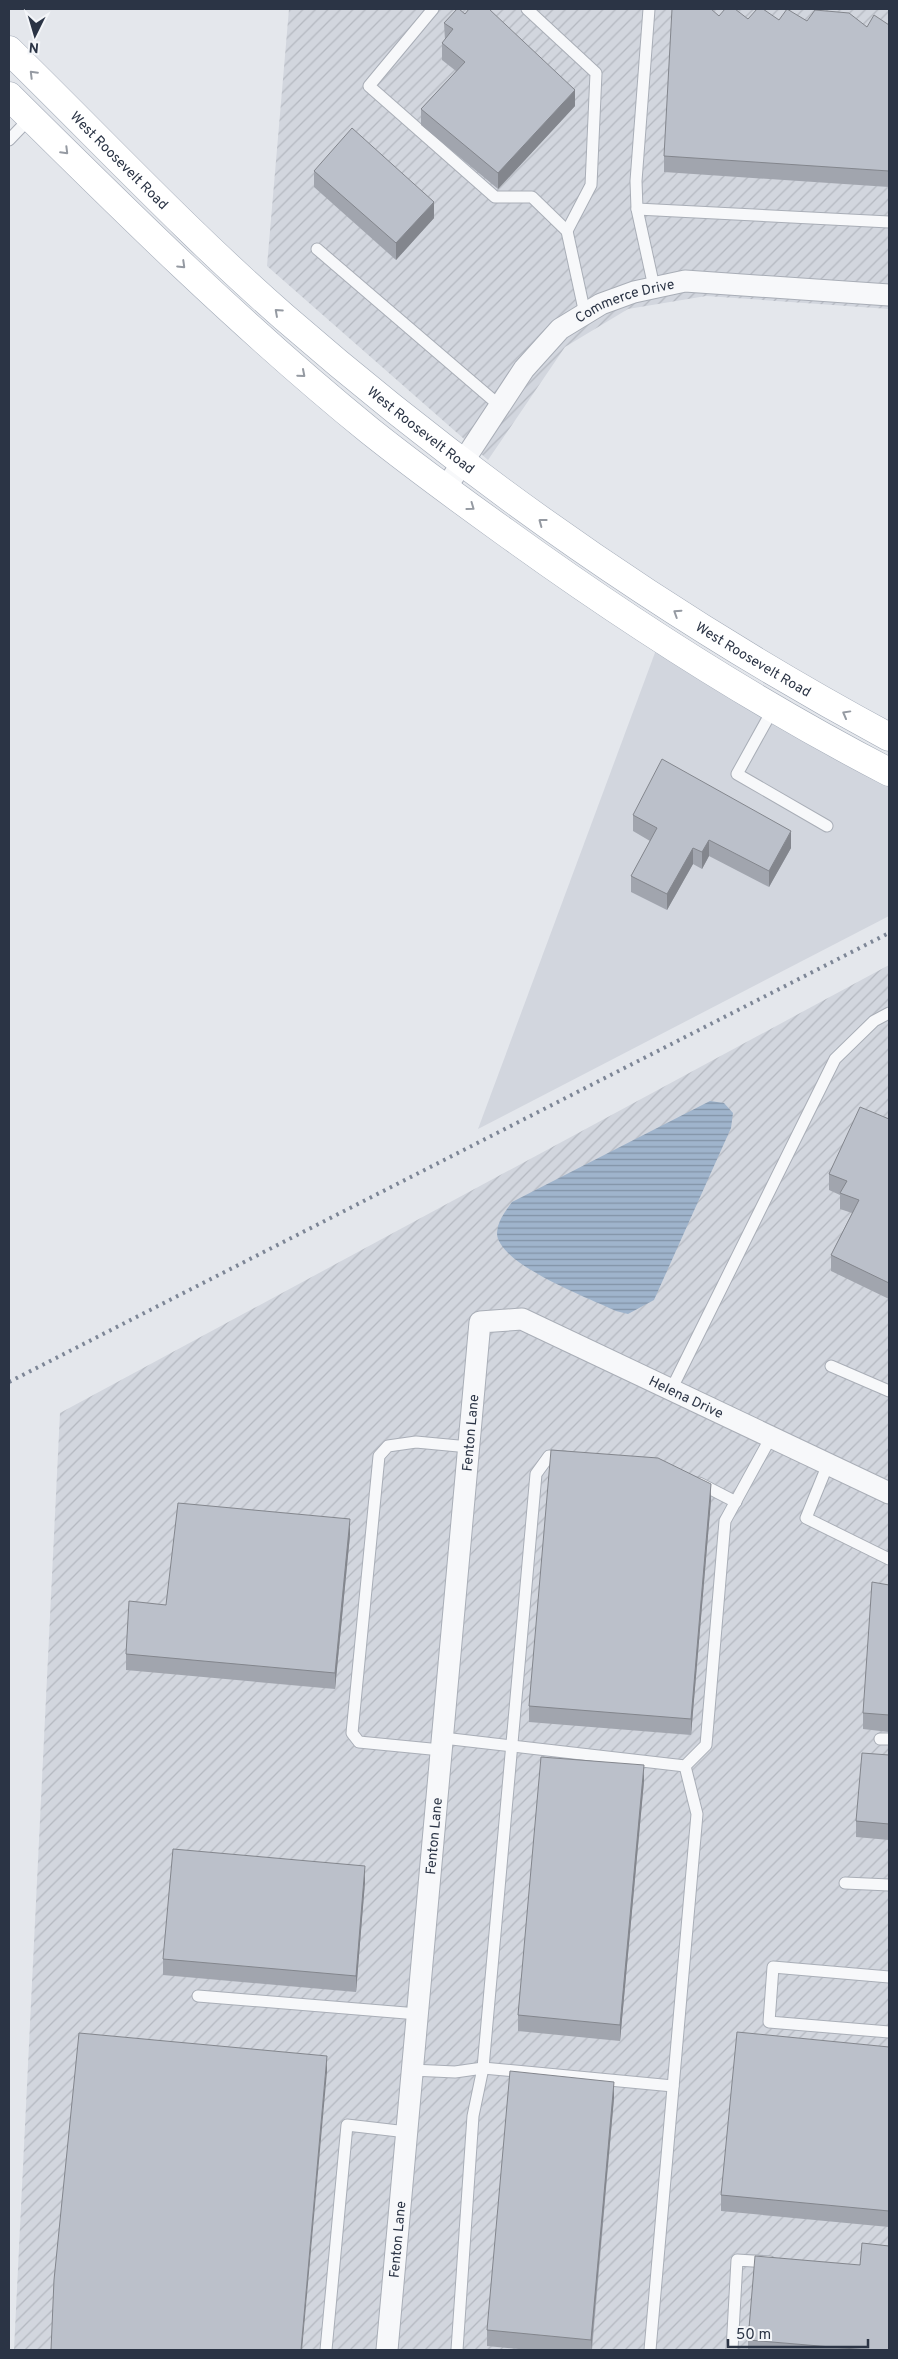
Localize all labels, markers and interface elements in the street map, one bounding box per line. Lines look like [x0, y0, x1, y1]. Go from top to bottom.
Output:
north arrow [10, 10, 60, 60]
text: N [28, 38, 40, 55]
one-way arrow [30, 70, 39, 79]
street label: West Roosevelt Road [66, 109, 171, 214]
one-way arrow [60, 146, 69, 155]
one-way arrow [176, 259, 185, 268]
street label: Commerce Drive [573, 277, 676, 328]
one-way arrow [275, 308, 284, 317]
one-way arrow [297, 368, 306, 377]
street label: West Roosevelt Road [363, 384, 477, 478]
one-way arrow [465, 501, 475, 510]
one-way arrow [538, 519, 548, 528]
one-way arrow [673, 609, 682, 619]
street label: West Roosevelt Road [692, 619, 813, 702]
one-way arrow [843, 710, 852, 720]
street label: Helena Drive [645, 1373, 726, 1423]
street label: Fenton Lane [460, 1394, 483, 1472]
street label: Fenton Lane [423, 1797, 447, 1875]
street label: Fenton Lane [387, 2200, 410, 2279]
scale bar [728, 2316, 868, 2348]
text: 50 m [736, 2326, 771, 2345]

